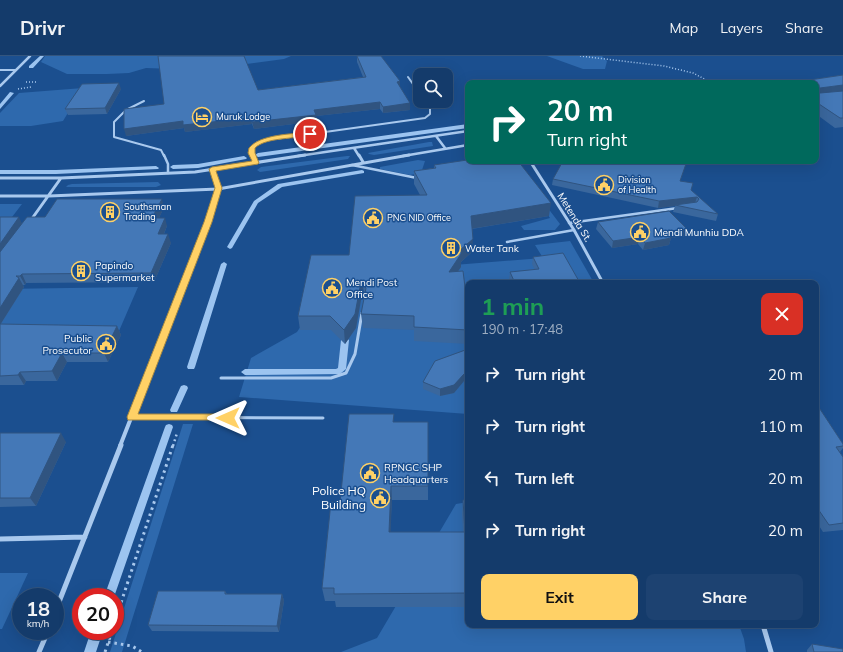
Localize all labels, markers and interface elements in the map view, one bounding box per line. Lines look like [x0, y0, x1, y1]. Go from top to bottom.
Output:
text: Drivr [20, 16, 65, 40]
text: Map [669, 19, 698, 37]
text: Layers [720, 19, 763, 37]
text: Share [785, 19, 823, 37]
map controls [413, 68, 453, 108]
button: search [413, 68, 453, 108]
text: 20 m [547, 93, 613, 128]
icon: right [481, 96, 533, 148]
hotel icon: Muruk Lodge [191, 106, 213, 128]
place label: Muruk Lodge [216, 111, 270, 122]
pin [293, 117, 327, 151]
icon: arrive [299, 123, 321, 145]
text: Turn right [547, 128, 627, 151]
public building icon: Division of Health [593, 174, 615, 196]
place label: Division of Health [618, 174, 656, 195]
street label: Metenda St. [554, 190, 595, 244]
building icon: Southsman Trading [99, 201, 121, 223]
place label: Southsman Trading [124, 201, 171, 222]
public building icon: PNG NID Office [362, 207, 384, 229]
place label: PNG NID Office [387, 212, 451, 223]
public building icon: Mendi Munhiu DDA [629, 221, 651, 243]
place label: Mendi Munhiu DDA [654, 226, 745, 239]
building icon: Water Tank [440, 237, 462, 259]
place label: Water Tank [465, 242, 520, 255]
place label: Papindo Supermarket [95, 259, 155, 284]
building icon: Papindo Supermarket [70, 260, 92, 282]
place label: Mendi Post Office [346, 276, 398, 301]
public building icon: Mendi Post Office [321, 277, 343, 299]
text: 1 min [481, 291, 544, 321]
button: close [761, 293, 803, 335]
text: 190 m · 17:48 [481, 321, 563, 337]
place label: Public Prosecutor [42, 332, 92, 357]
public building icon: Public Prosecutor [95, 333, 117, 355]
icon: right [481, 363, 503, 385]
text: Turn right [515, 365, 585, 384]
text: 20 m [768, 365, 803, 384]
position arrow [207, 397, 249, 439]
icon: right [481, 415, 503, 437]
text: Turn right [515, 417, 585, 436]
text: 110 m [759, 417, 803, 436]
place label: RPNGC SHP Headquarters [384, 461, 448, 486]
public building icon: RPNGC SHP Headquarters [359, 462, 381, 484]
icon: left [481, 467, 503, 489]
text: Turn left [515, 469, 574, 488]
text: 20 m [768, 469, 803, 488]
place label: Police HQ Building [312, 483, 366, 512]
public building icon: Police HQ Building [369, 487, 391, 509]
icon: right [481, 519, 503, 541]
text: Turn right [515, 521, 585, 540]
text: 20 m [768, 521, 803, 540]
button: Exit [481, 574, 638, 620]
button: Share [646, 574, 803, 620]
speed limit sign: 20 [72, 588, 124, 640]
text: 18 [26, 596, 50, 621]
text: km/h [27, 617, 49, 630]

